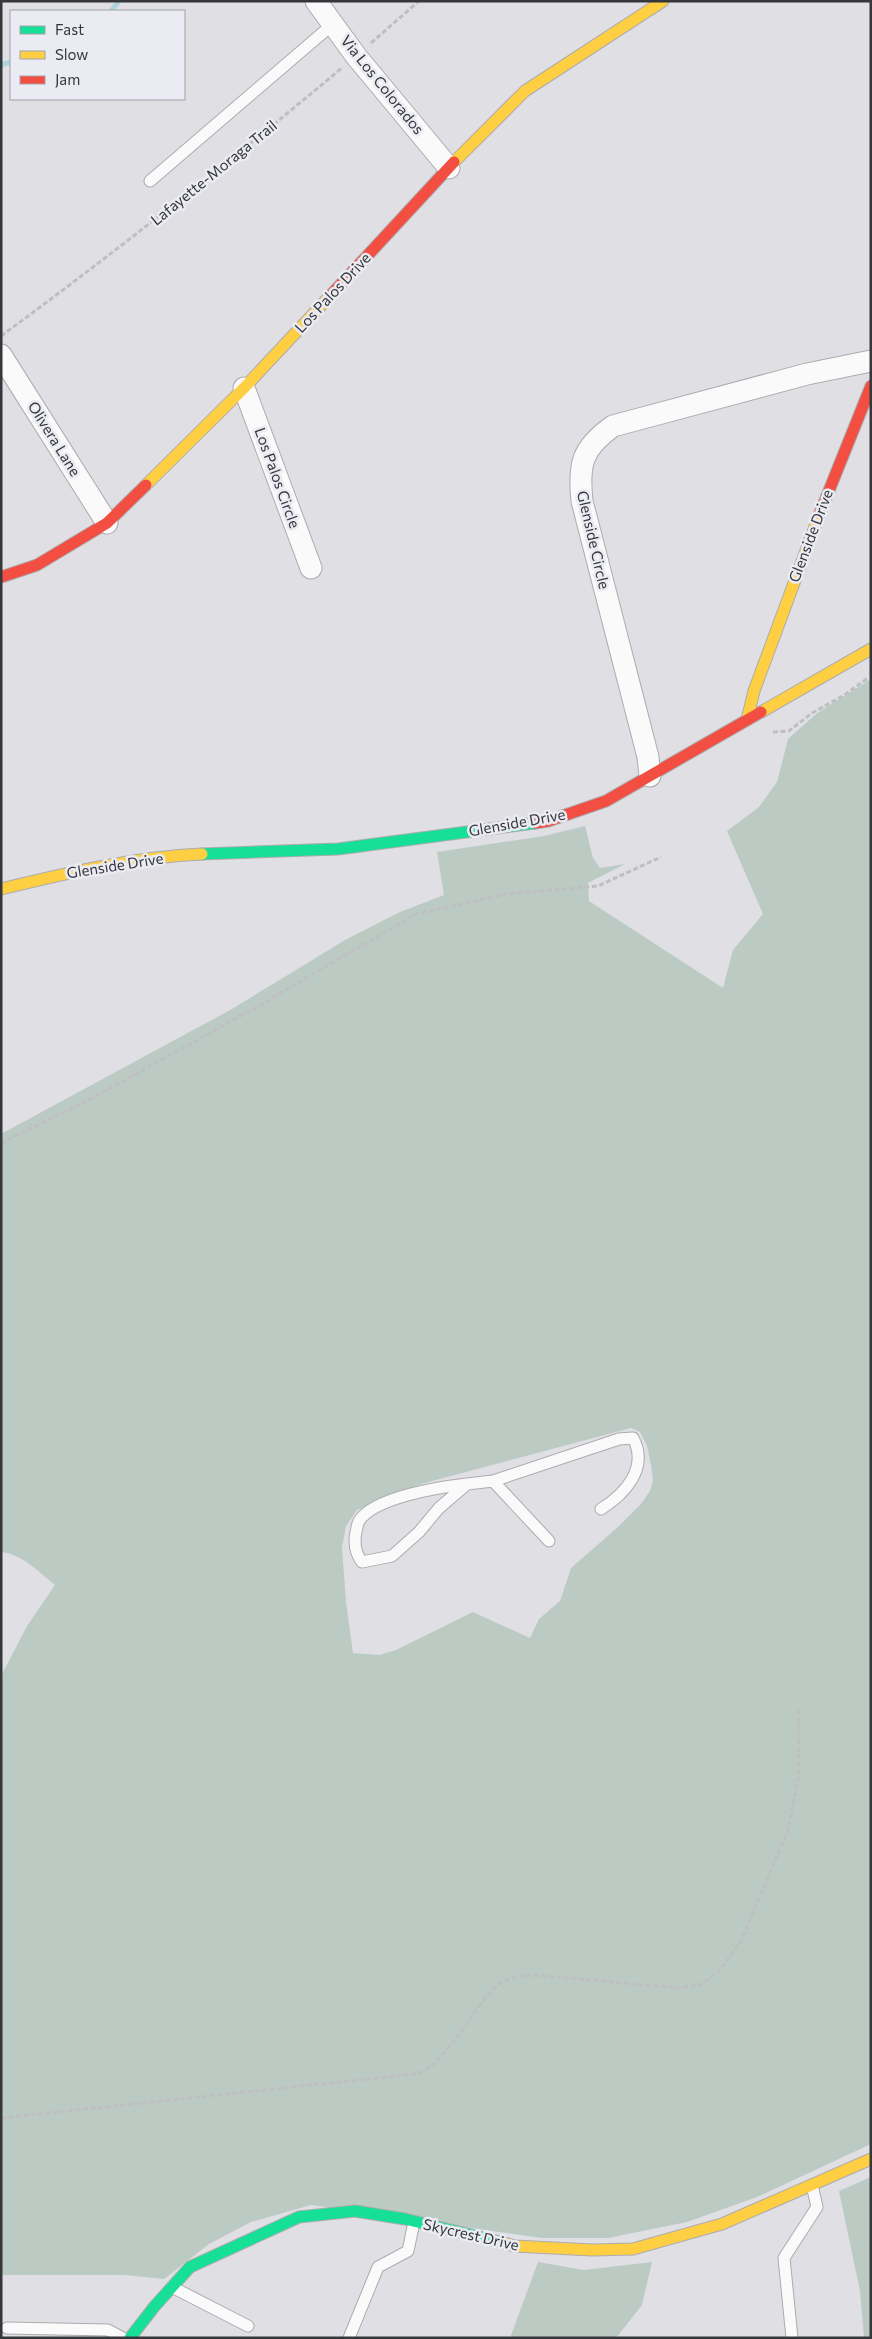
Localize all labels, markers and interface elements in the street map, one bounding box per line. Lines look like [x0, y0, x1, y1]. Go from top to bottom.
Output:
legend [10, 10, 185, 100]
text: Fast [55, 20, 84, 38]
street label: Via Los Colorados [337, 31, 428, 138]
text: Slow [55, 45, 88, 63]
text: Jam [55, 70, 80, 88]
street label: Lafayette-Moraga Trail [147, 116, 280, 229]
street label: Los Palos Drive [291, 248, 374, 336]
street label: Olivera Lane [25, 398, 85, 479]
street label: Los Palos Circle [251, 425, 304, 530]
street label: Glenside Drive [784, 487, 836, 584]
street label: Glenside Circle [574, 489, 614, 591]
street label: Glenside Drive [467, 805, 567, 839]
street label: Glenside Drive [65, 848, 165, 882]
street label: Skycrest Drive [422, 2214, 521, 2254]

